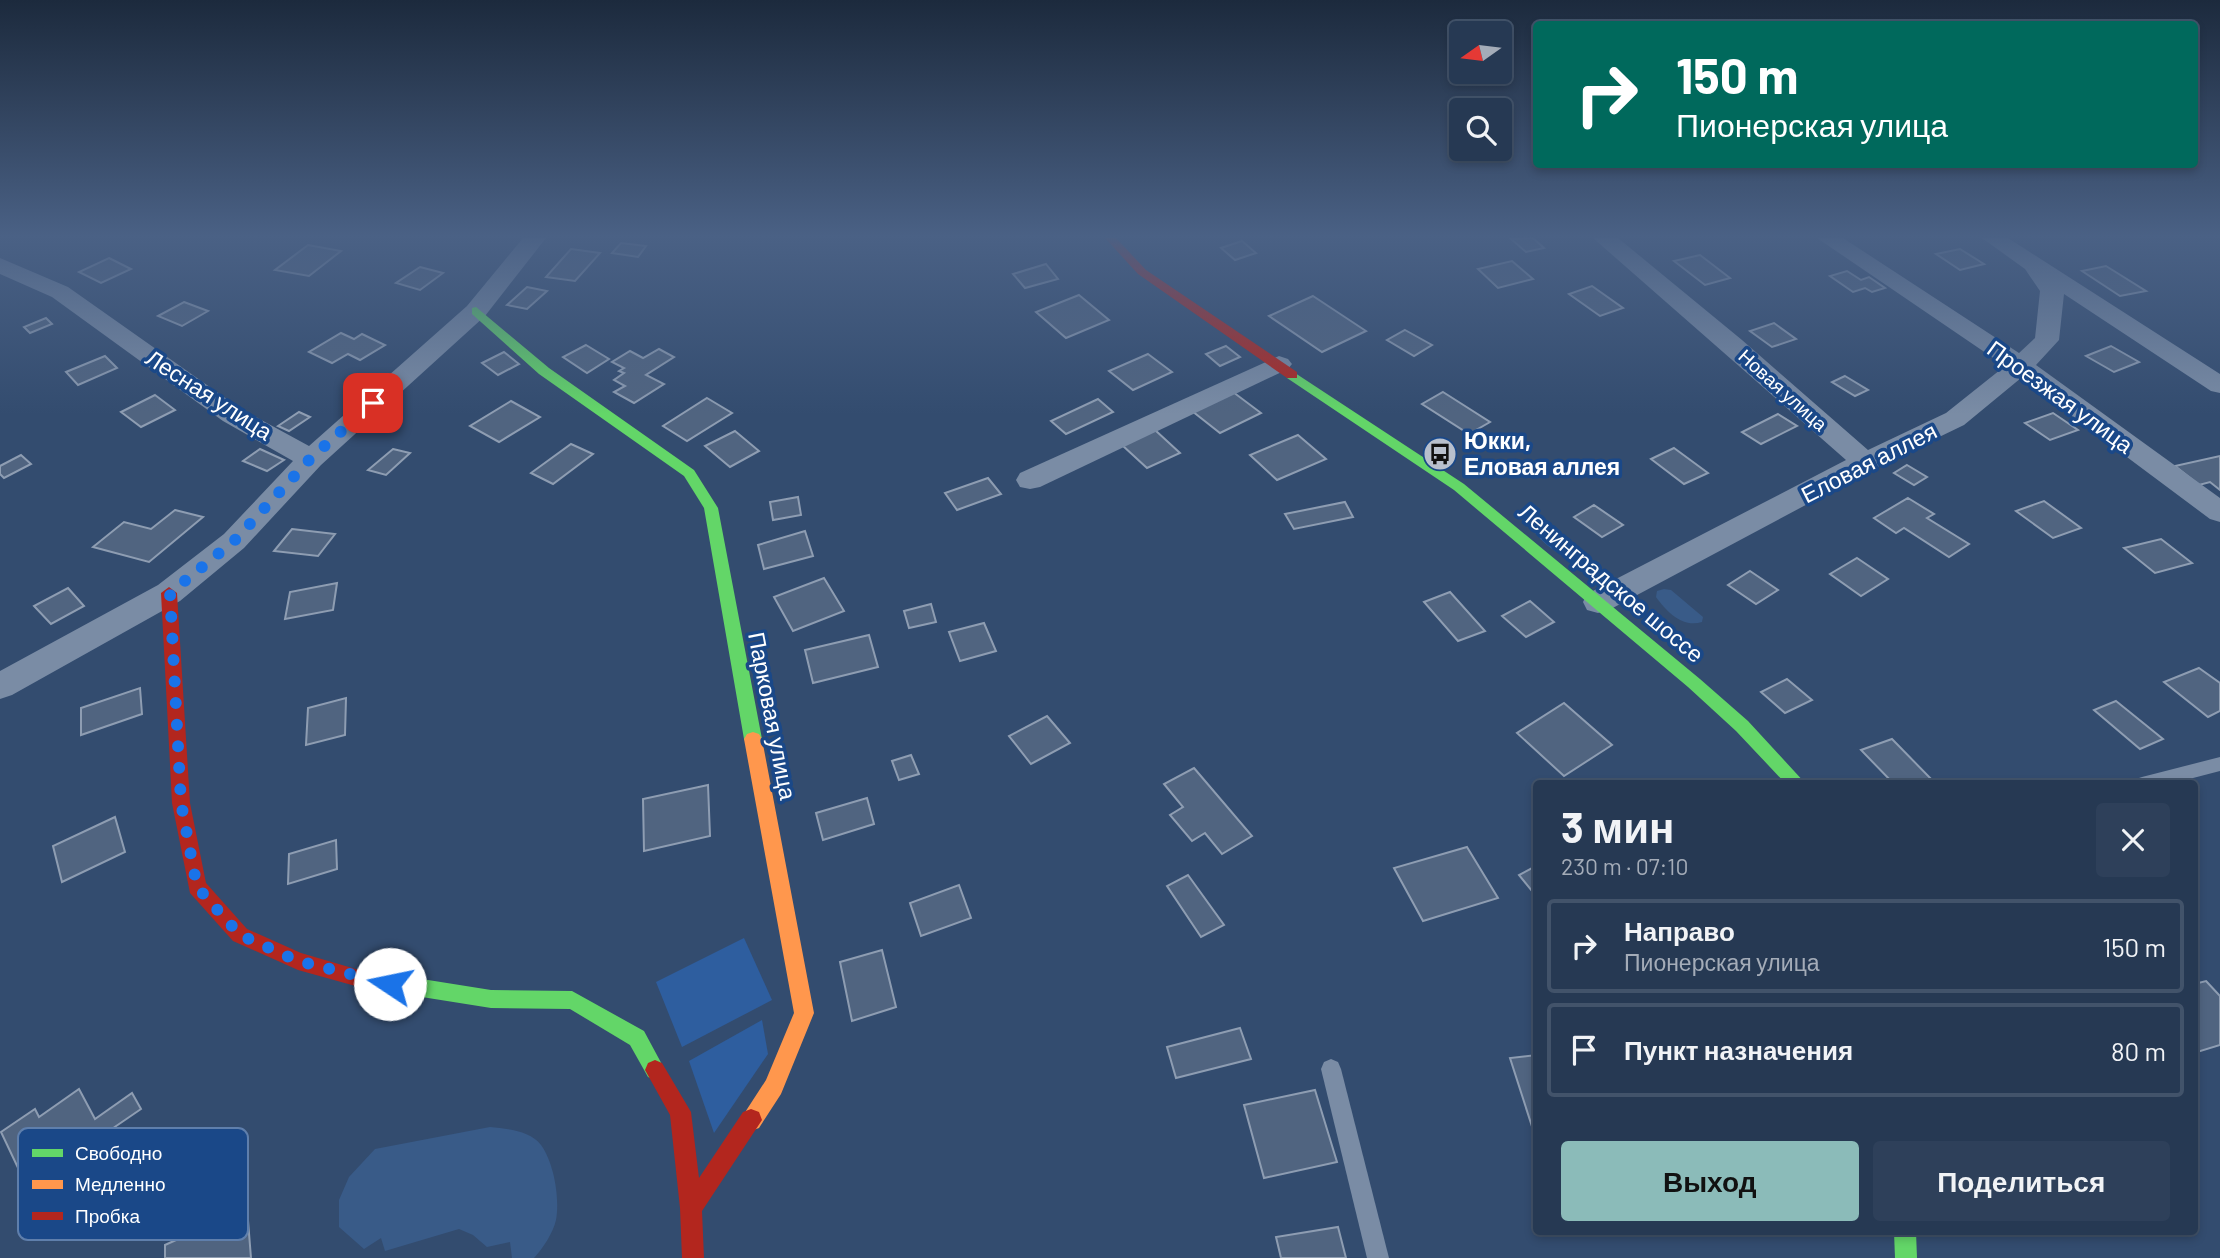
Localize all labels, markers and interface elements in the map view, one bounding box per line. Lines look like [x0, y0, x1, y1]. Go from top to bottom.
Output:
north arrow [1449, 21, 1512, 84]
map controls [1449, 21, 1512, 161]
text: 150 m [1676, 45, 1798, 104]
icon: right [1561, 49, 1652, 140]
button: search [1449, 98, 1512, 161]
text: Пионерская улица [1676, 105, 1948, 143]
street label: Проезжая улица [1982, 334, 2139, 459]
street label: Лесная улица [141, 343, 278, 446]
street label: Новая улица [1734, 344, 1833, 436]
pin [343, 373, 403, 433]
icon: arrive [354, 384, 392, 422]
street label: Еловая аллея [1796, 416, 1941, 508]
place label: Юкки, Еловая аллея [1464, 426, 1620, 480]
bus stop icon: Юкки, Еловая аллея [1421, 435, 1459, 473]
street label: Ленинградское шоссе [1514, 497, 1710, 668]
street label: Парковая улица [743, 630, 803, 802]
text: 3 мин [1561, 801, 1674, 851]
button: close [2096, 803, 2170, 877]
text: 230 m · 07:10 [1561, 852, 1688, 880]
text: Направо [1624, 915, 1735, 946]
icon: right [1565, 927, 1603, 965]
text: 150 m [2102, 931, 2166, 962]
position arrow [353, 947, 427, 1021]
text: Пионерская улица [1624, 948, 1820, 976]
icon: arrive [1565, 1031, 1603, 1069]
text: Пункт назначения [1624, 1034, 1853, 1065]
text: 80 m [2111, 1035, 2166, 1066]
legend [18, 1128, 248, 1240]
text: Свободно [75, 1141, 162, 1164]
button: Выход [1561, 1141, 1859, 1221]
button: Поделиться [1873, 1141, 2170, 1221]
text: Медленно [75, 1172, 165, 1195]
text: Пробка [75, 1204, 140, 1227]

